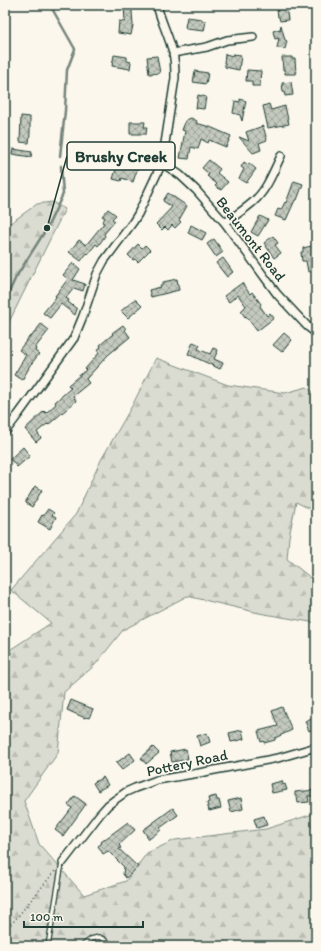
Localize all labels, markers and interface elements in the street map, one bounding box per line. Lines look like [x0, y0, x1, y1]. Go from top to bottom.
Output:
callout: Brushy Creek [67, 142, 175, 170]
text: Brushy Creek [75, 147, 168, 167]
street label: Beaumont Road [212, 193, 290, 286]
street label: Pottery Road [145, 746, 229, 780]
scale bar [24, 903, 143, 929]
text: 100 m [30, 910, 63, 924]

